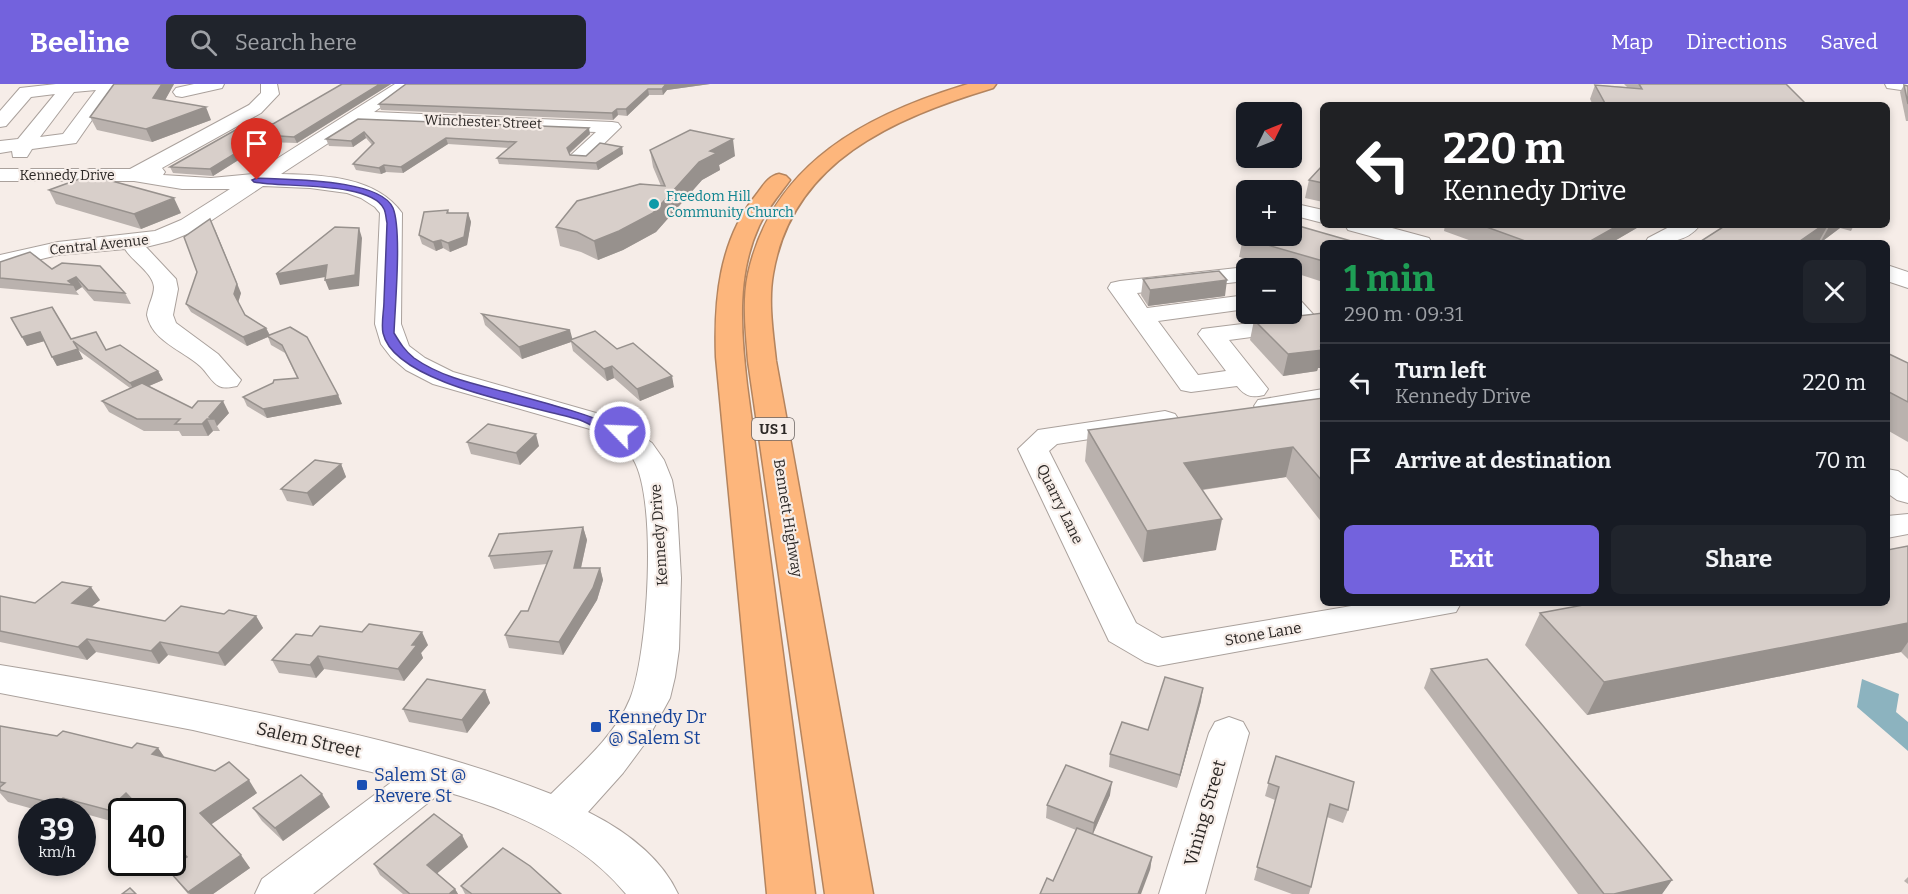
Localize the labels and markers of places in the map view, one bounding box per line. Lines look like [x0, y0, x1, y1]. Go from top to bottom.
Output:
pin [231, 118, 282, 180]
place label: Freedom Hill Community Church [666, 188, 794, 221]
marker: Freedom Hill Community Church [647, 197, 661, 211]
place label: Kennedy Dr @ Salem St [608, 706, 707, 749]
marker: Kennedy Dr @ Salem St [589, 720, 603, 734]
place label: Salem St @ Revere St [374, 764, 466, 807]
marker: Salem St @ Revere St [355, 778, 369, 792]

